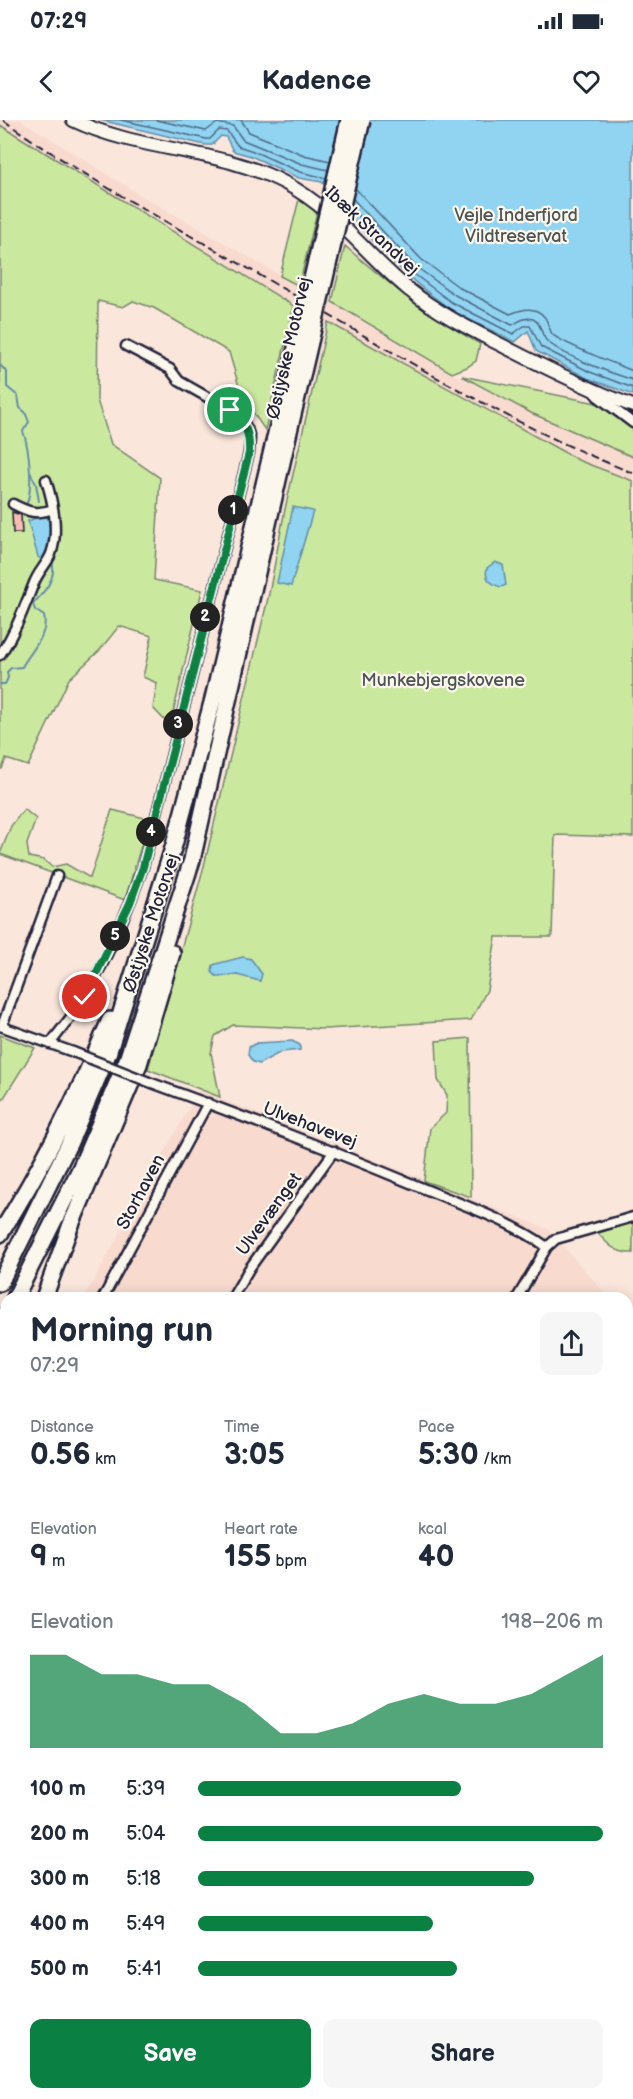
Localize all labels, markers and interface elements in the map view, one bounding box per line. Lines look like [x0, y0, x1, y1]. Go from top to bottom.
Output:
text: 07:29 [30, 8, 87, 35]
icon: back [30, 65, 63, 98]
text: Kadence [262, 65, 371, 97]
icon: heart [570, 65, 603, 98]
street label: Ibæk Strandvej [321, 182, 423, 280]
park label: Vejle Inderfjord Vildtreservat [454, 205, 578, 247]
street label: Østjyske Motorvej [262, 275, 316, 421]
pin [204, 384, 255, 435]
icon: arrive [213, 393, 246, 426]
pin: 1 [218, 495, 248, 525]
text: 1 [230, 500, 236, 519]
pin: 2 [190, 602, 220, 632]
text: 2 [200, 607, 210, 626]
park label: Munkebjergskovene [361, 670, 525, 691]
pin: 3 [163, 709, 193, 739]
text: 3 [173, 714, 183, 733]
pin: 4 [136, 817, 166, 847]
text: 4 [146, 822, 156, 841]
street label: Østjyske Motorvej [119, 851, 183, 995]
pin: 5 [100, 921, 130, 951]
text: 5 [110, 926, 120, 945]
pin [59, 971, 110, 1022]
icon: check [68, 980, 101, 1013]
street label: Ulvehavevej [260, 1097, 360, 1153]
street label: Storhaven [112, 1151, 170, 1233]
street label: Ulvevænget [232, 1168, 306, 1259]
text: Morning run [30, 1311, 213, 1351]
button: share [540, 1312, 603, 1375]
text: 07:29 [30, 1354, 79, 1378]
text: Distance [30, 1418, 94, 1437]
text: Time [224, 1418, 259, 1437]
text: Pace [418, 1418, 454, 1437]
text: 0.56 [30, 1437, 91, 1473]
text: 3:05 [224, 1437, 285, 1473]
text: 5:30 [418, 1437, 479, 1473]
text: km [91, 1450, 116, 1469]
text: /km [479, 1450, 511, 1469]
text: Elevation [30, 1520, 97, 1539]
text: Heart rate [224, 1520, 298, 1539]
text: kcal [418, 1520, 447, 1539]
text: 9 [30, 1539, 48, 1575]
text: 155 [224, 1539, 271, 1575]
text: 40 [418, 1539, 454, 1575]
text: m [48, 1552, 65, 1571]
text: bpm [271, 1552, 307, 1571]
text: Elevation [30, 1610, 113, 1634]
text: 198–206 m [501, 1610, 603, 1634]
text: 100 m [30, 1777, 86, 1801]
text: 5:39 [126, 1777, 165, 1801]
text: 200 m [30, 1822, 89, 1846]
text: 5:04 [126, 1822, 165, 1846]
text: 300 m [30, 1867, 89, 1891]
text: 5:18 [126, 1867, 161, 1891]
text: 400 m [30, 1912, 89, 1936]
text: 5:49 [126, 1912, 165, 1936]
text: 500 m [30, 1957, 89, 1981]
text: 5:41 [126, 1957, 161, 1981]
button: Save [30, 2019, 311, 2088]
button: Share [323, 2019, 603, 2088]

